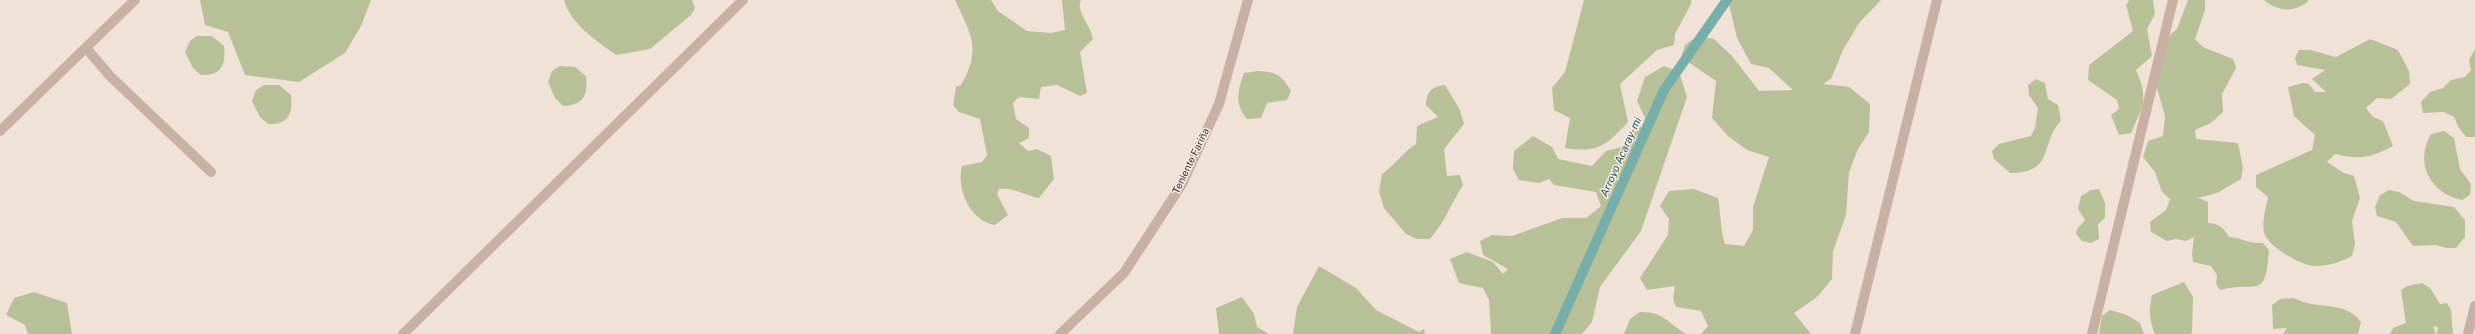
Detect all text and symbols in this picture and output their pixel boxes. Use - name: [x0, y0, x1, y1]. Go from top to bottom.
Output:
- water label: Arroyo Acaray-mi: [1598, 115, 1644, 199]
- street label: Teniente Fariña: [1170, 126, 1212, 196]

